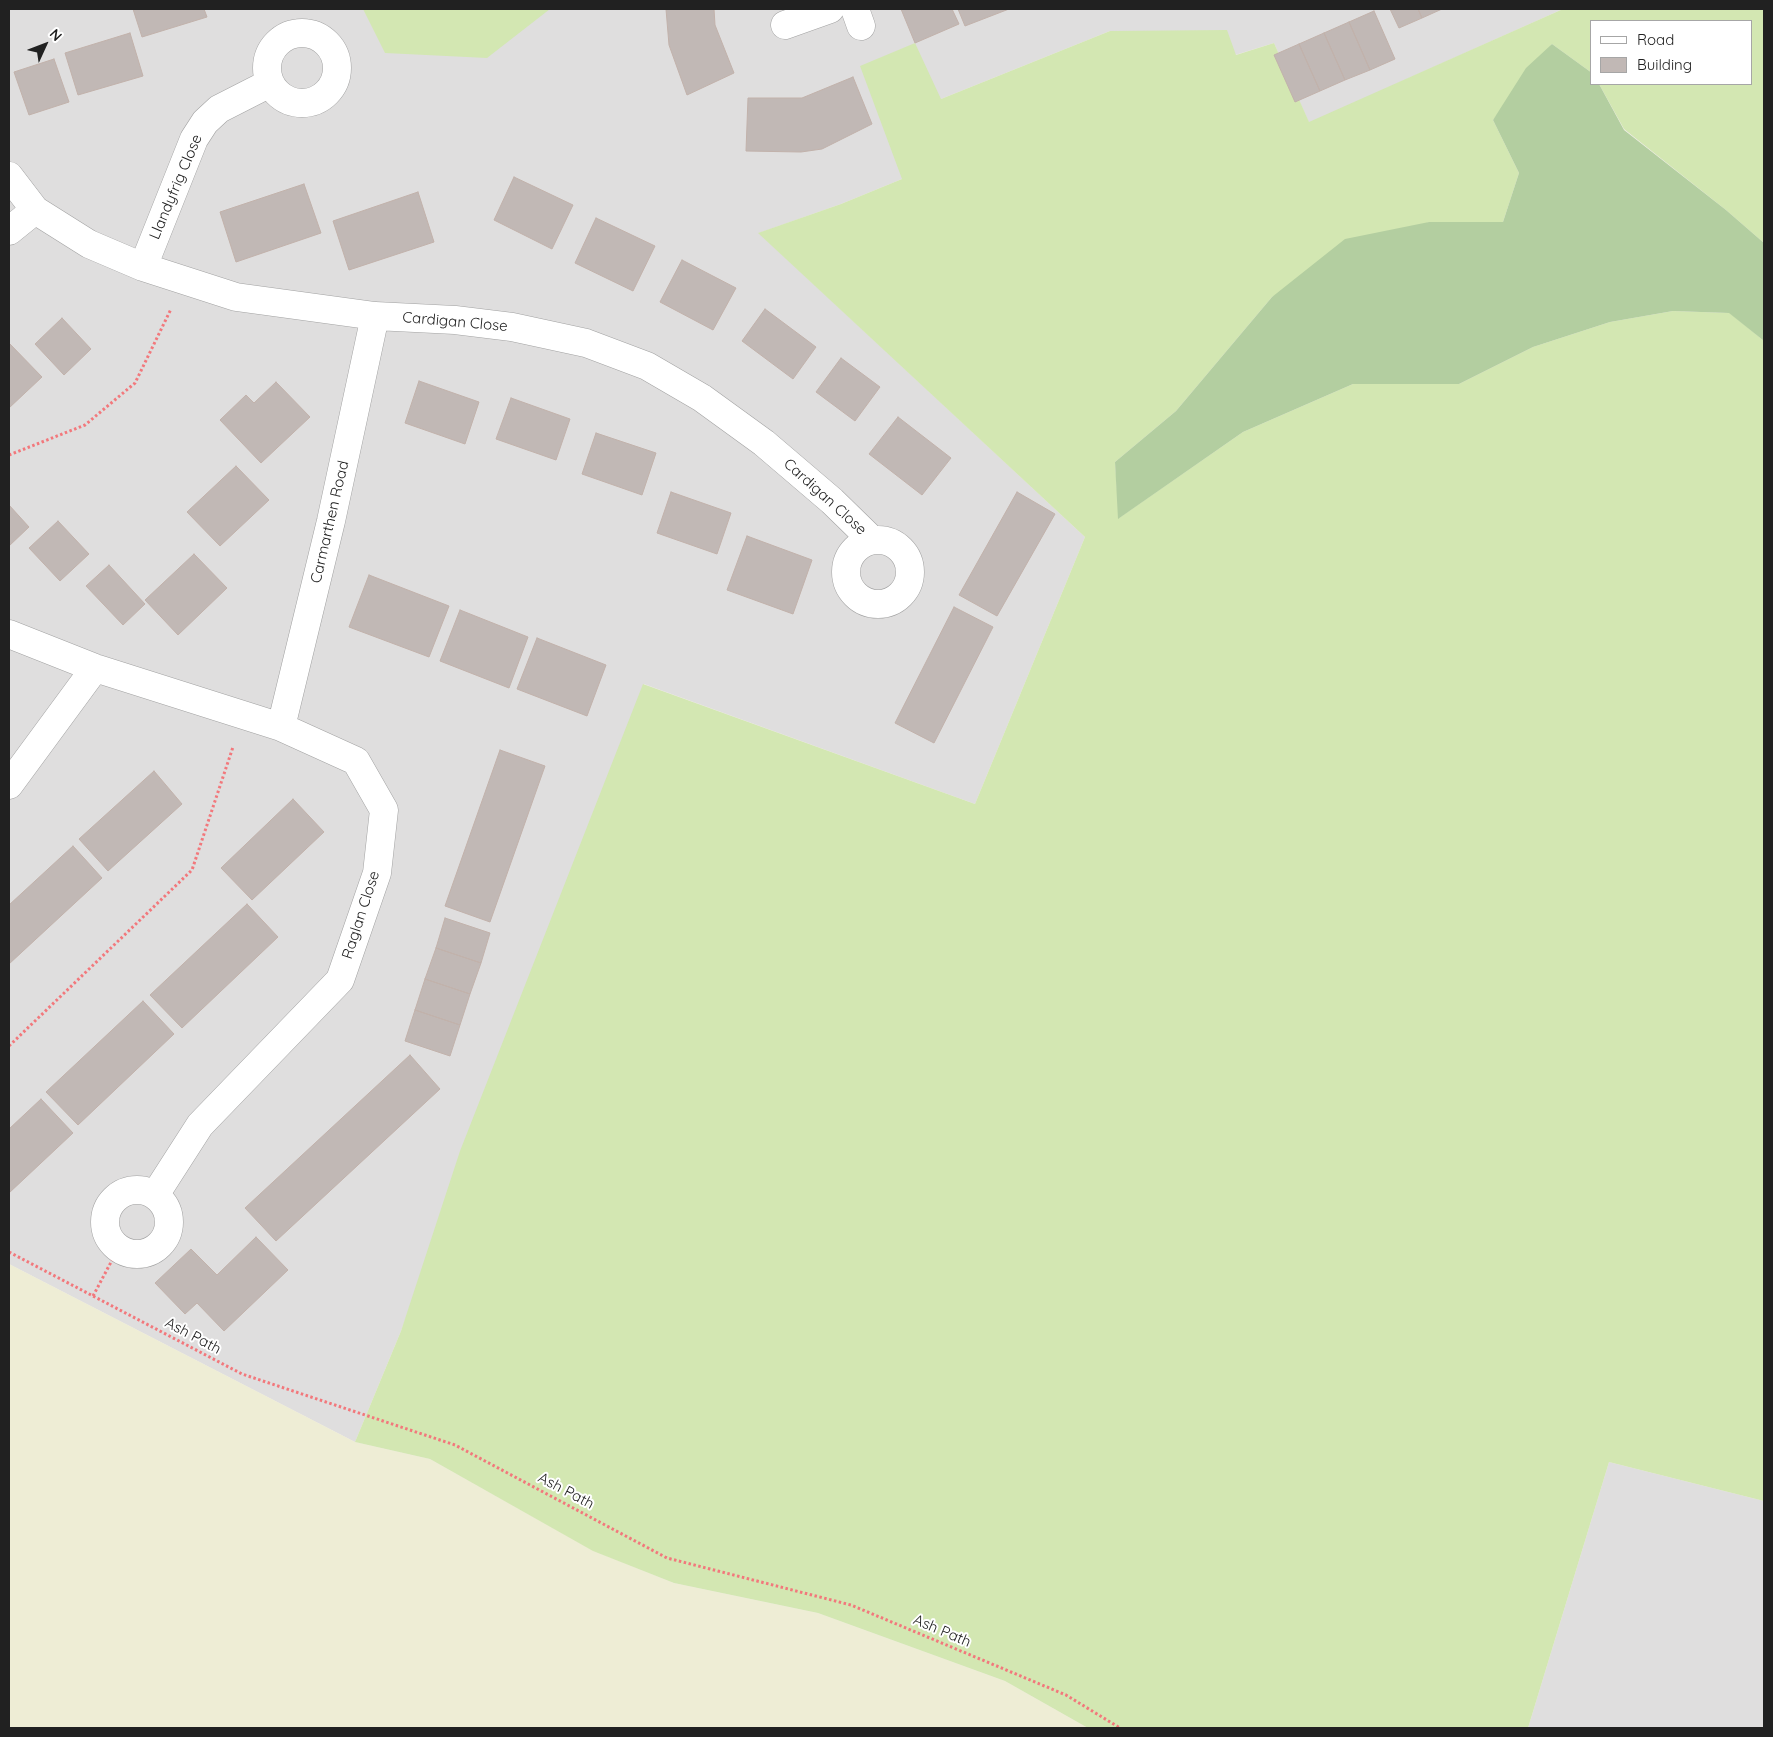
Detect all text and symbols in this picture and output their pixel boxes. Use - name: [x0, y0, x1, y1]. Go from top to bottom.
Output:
- north arrow: [20, 20, 70, 70]
- legend: [1590, 20, 1753, 85]
- text: N: [46, 25, 66, 45]
- text: Road: [1637, 30, 1674, 49]
- text: Building: [1637, 55, 1692, 74]
- street label: Llandyfrig Close: [146, 132, 206, 242]
- street label: Cardigan Close: [402, 308, 508, 336]
- street label: Cardigan Close: [780, 455, 870, 539]
- street label: Carmarthen Road: [307, 459, 353, 585]
- street label: Raglan Close: [338, 869, 384, 961]
- street label: Ash Path: [162, 1314, 224, 1358]
- street label: Ash Path: [535, 1469, 597, 1513]
- street label: Ash Path: [910, 1611, 974, 1651]

